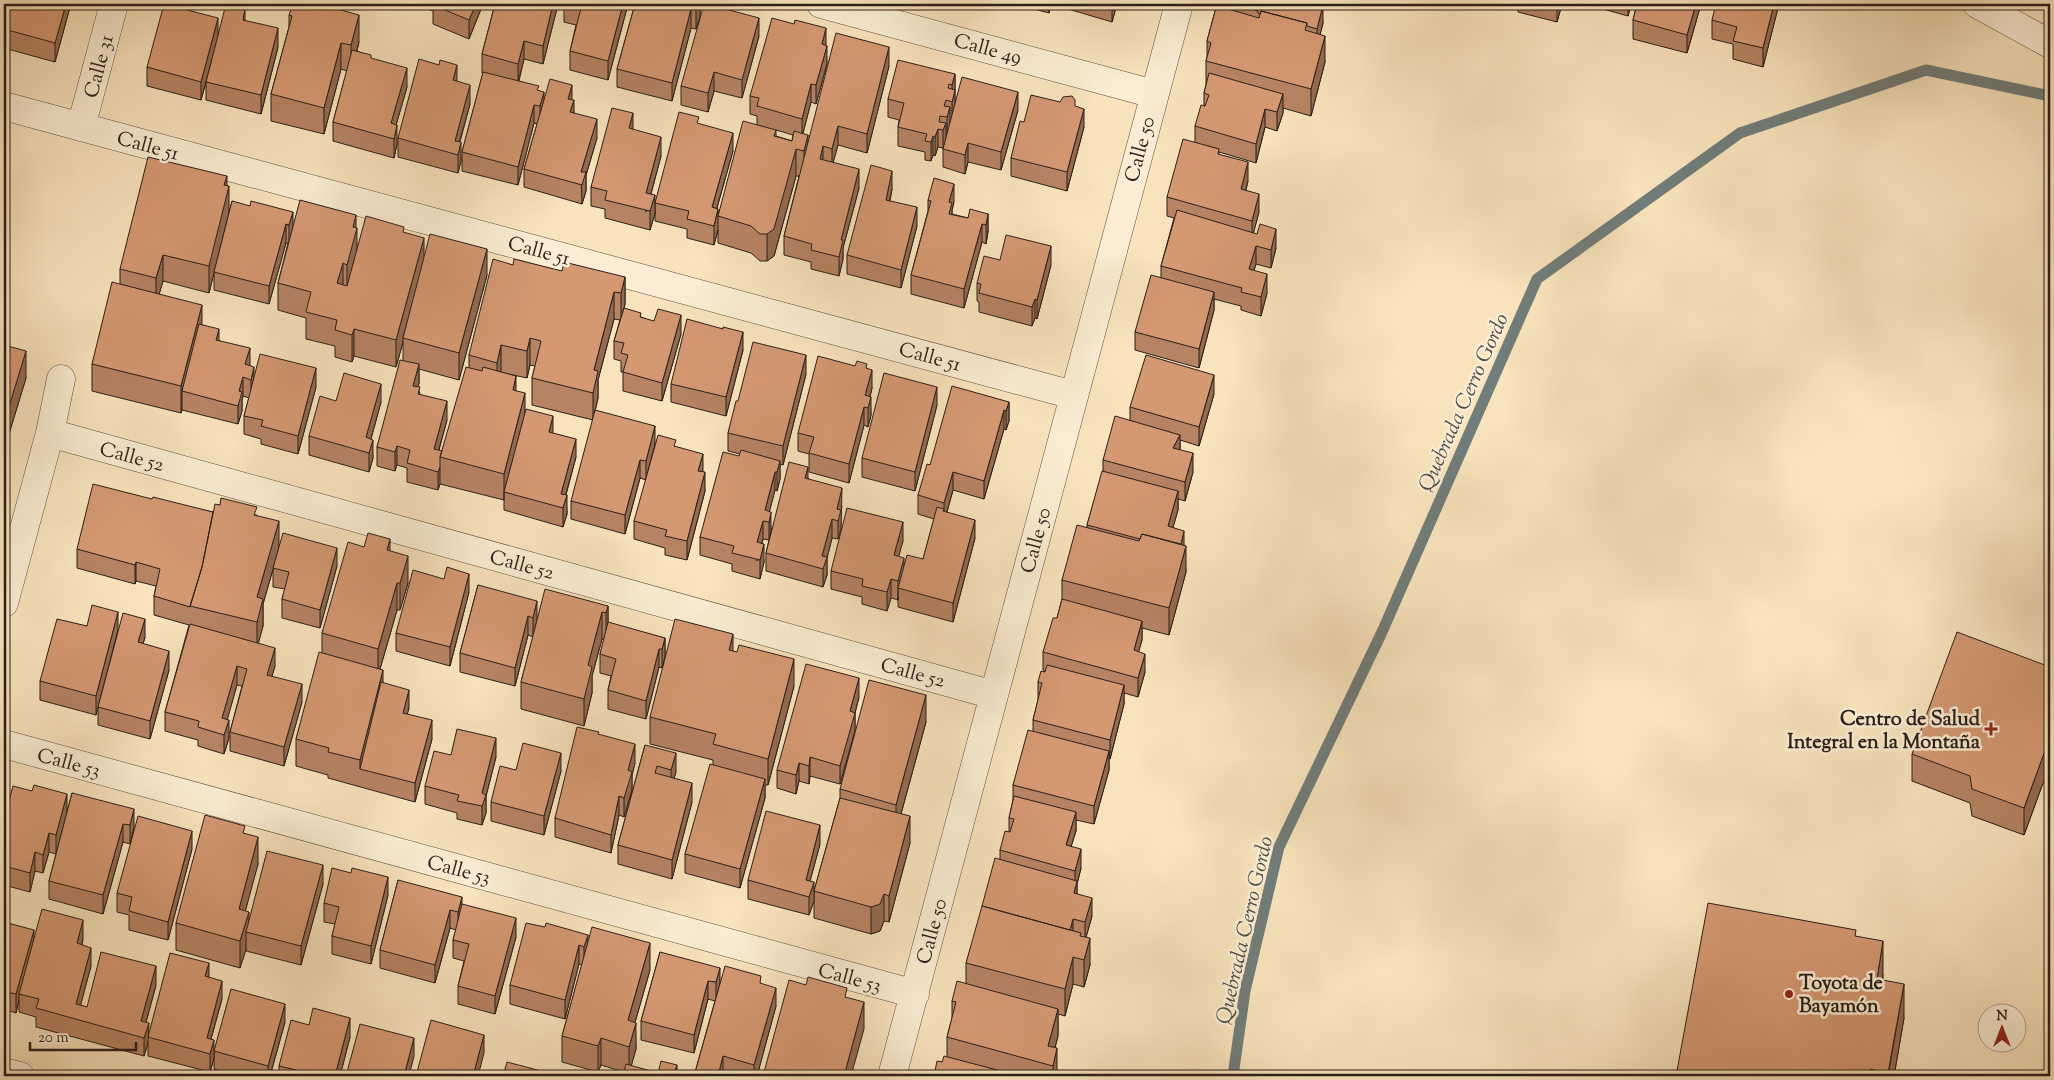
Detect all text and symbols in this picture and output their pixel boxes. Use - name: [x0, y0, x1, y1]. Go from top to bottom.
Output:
- street label: Calle 49: [950, 27, 1025, 73]
- street label: Calle 31: [78, 32, 123, 102]
- street label: Calle 50: [1119, 114, 1164, 186]
- street label: Calle 51: [113, 125, 182, 170]
- street label: Calle 51: [504, 230, 573, 275]
- water label: Quebrada Cerro Gordo: [1412, 309, 1518, 497]
- street label: Calle 51: [895, 336, 964, 381]
- street label: Calle 52: [96, 436, 167, 481]
- street label: Calle 50: [1015, 505, 1060, 577]
- street label: Calle 52: [486, 544, 557, 589]
- street label: Calle 52: [877, 652, 948, 697]
- place label: Centro de Salud Integral en la Montaña: [1787, 706, 1981, 758]
- marker: Centro de Salud Integral en la Montaña: [1984, 722, 1998, 736]
- street label: Calle 53: [33, 742, 103, 787]
- water label: Quebrada Cerro Gordo: [1210, 834, 1282, 1027]
- street label: Calle 53: [423, 849, 493, 894]
- street label: Calle 50: [911, 896, 956, 968]
- street label: Calle 53: [814, 957, 884, 1002]
- place label: Toyota de Bayamón: [1799, 970, 1883, 1022]
- marker: Toyota de Bayamón: [1783, 988, 1795, 1000]
- north arrow: [1976, 1002, 2026, 1052]
- text: N: [1996, 1007, 2008, 1027]
- scale bar: [30, 1020, 136, 1052]
- text: 20 m: [38, 1028, 69, 1049]

